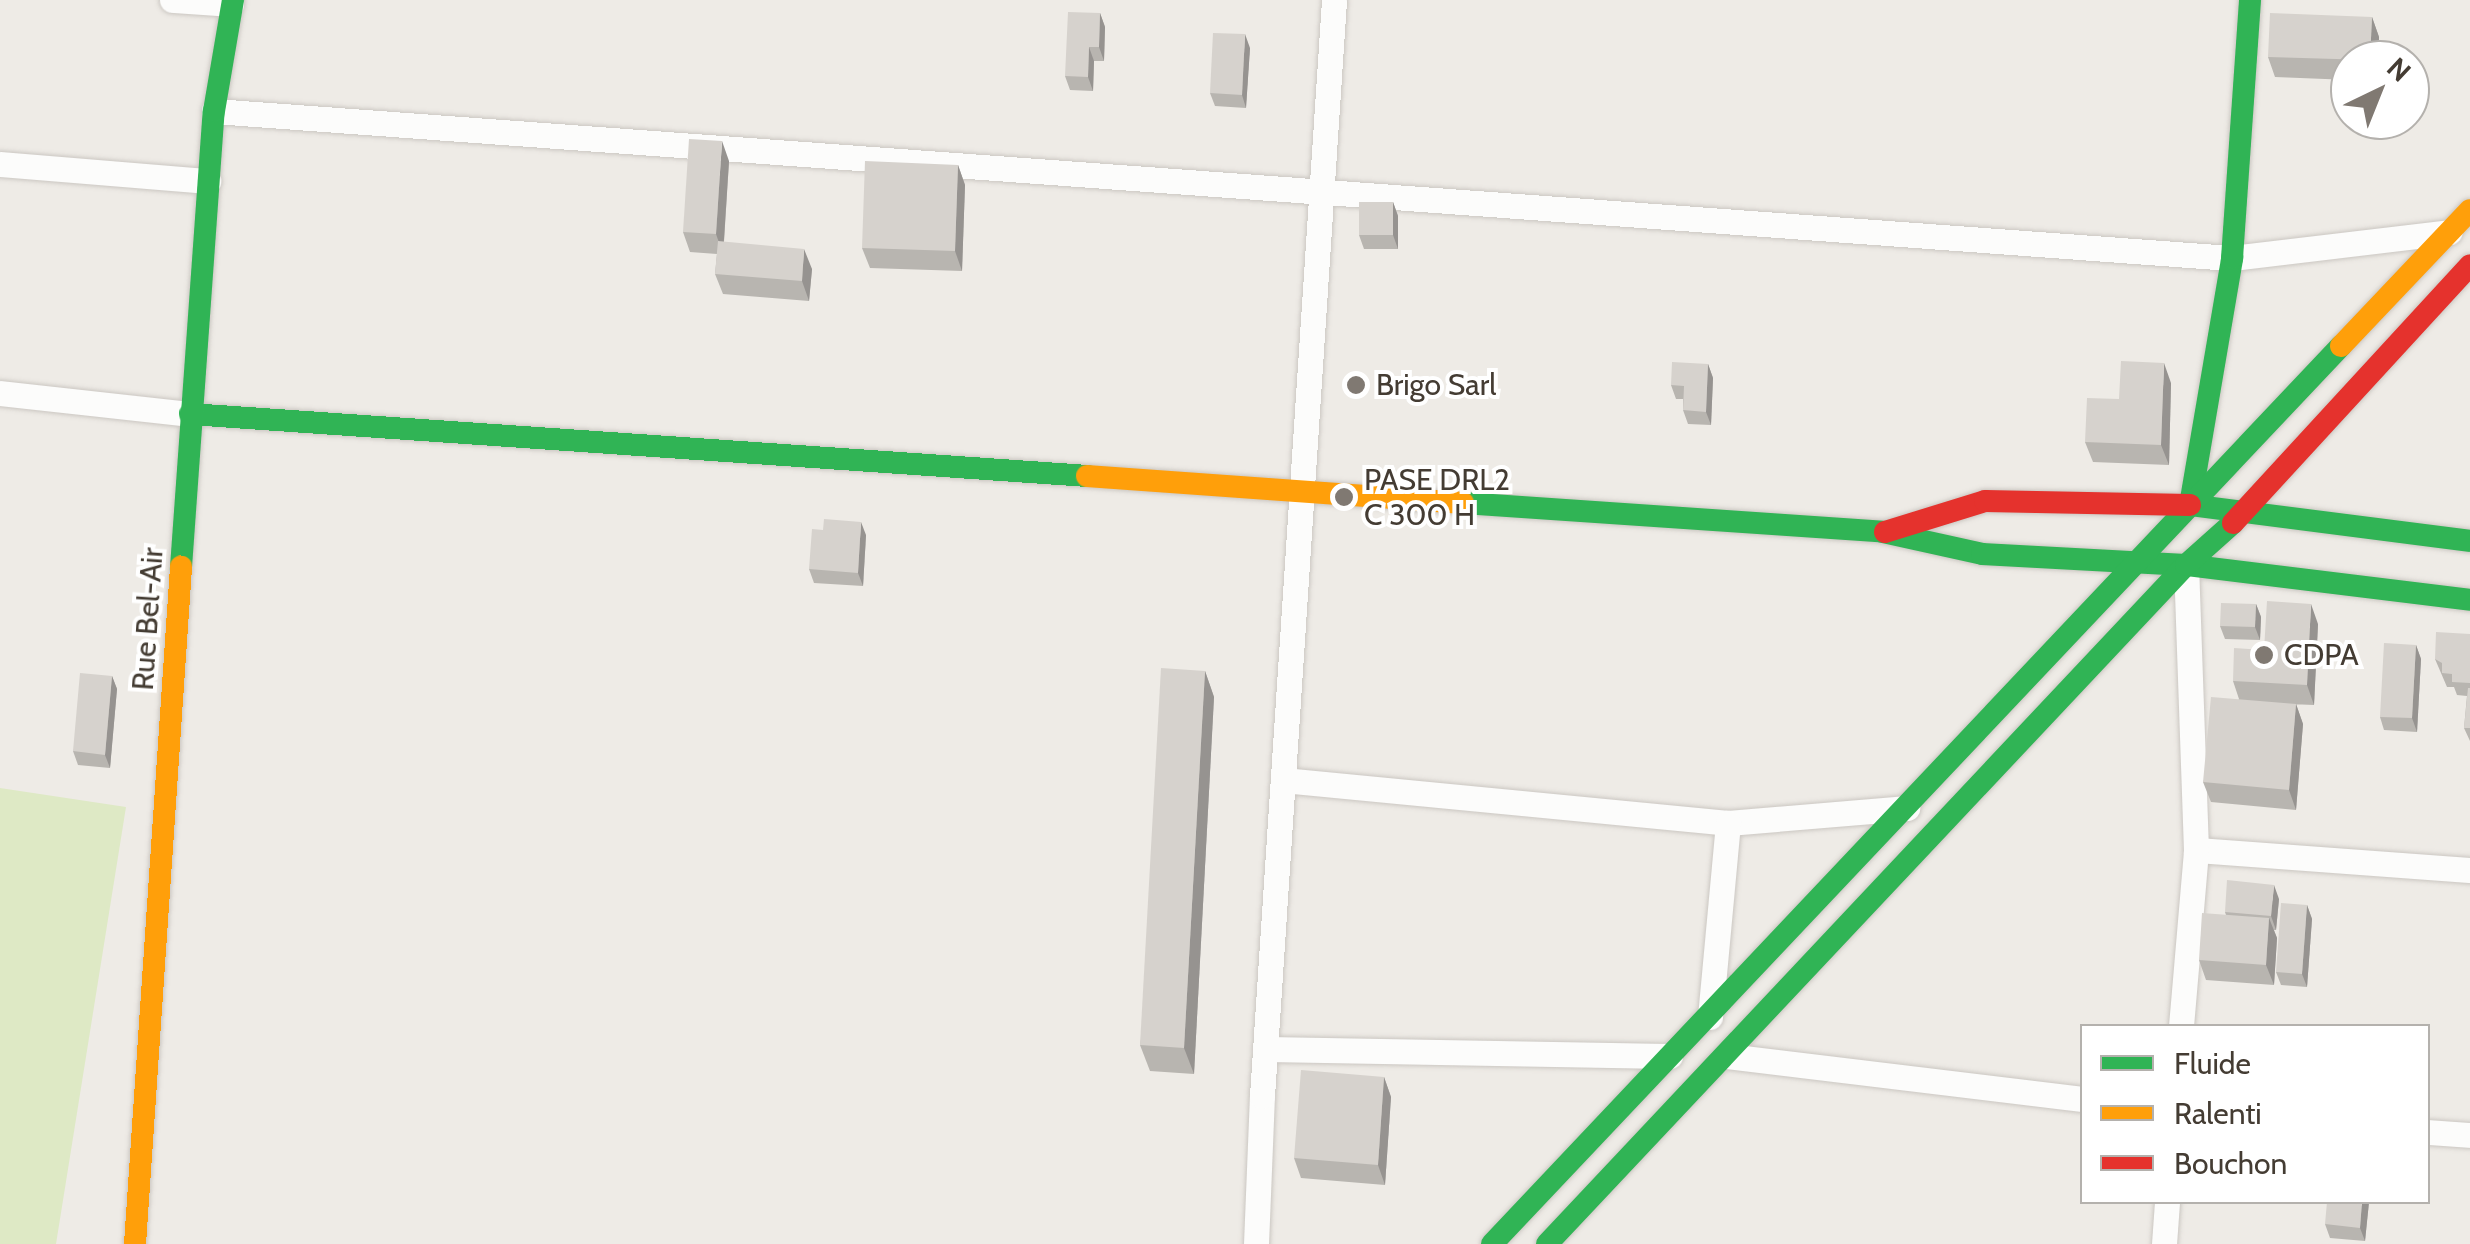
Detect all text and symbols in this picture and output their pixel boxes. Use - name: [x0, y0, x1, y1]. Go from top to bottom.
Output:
- north arrow: [2330, 40, 2430, 140]
- text: N: [2380, 50, 2418, 89]
- place label: Brigo Sarl: [1376, 367, 1496, 403]
- marker: Brigo Sarl: [1345, 374, 1367, 396]
- place label: PASE DRL2 C 300 H: [1364, 462, 1510, 532]
- marker: PASE DRL2 C 300 H: [1333, 486, 1355, 508]
- street label: Rue Bel-Air: [125, 546, 171, 692]
- place label: CDPA: [2284, 637, 2359, 673]
- marker: CDPA: [2253, 644, 2275, 666]
- legend: [2080, 1024, 2430, 1204]
- text: Fluide: [2174, 1045, 2251, 1082]
- text: Ralenti: [2174, 1095, 2262, 1132]
- text: Bouchon: [2174, 1145, 2287, 1182]

